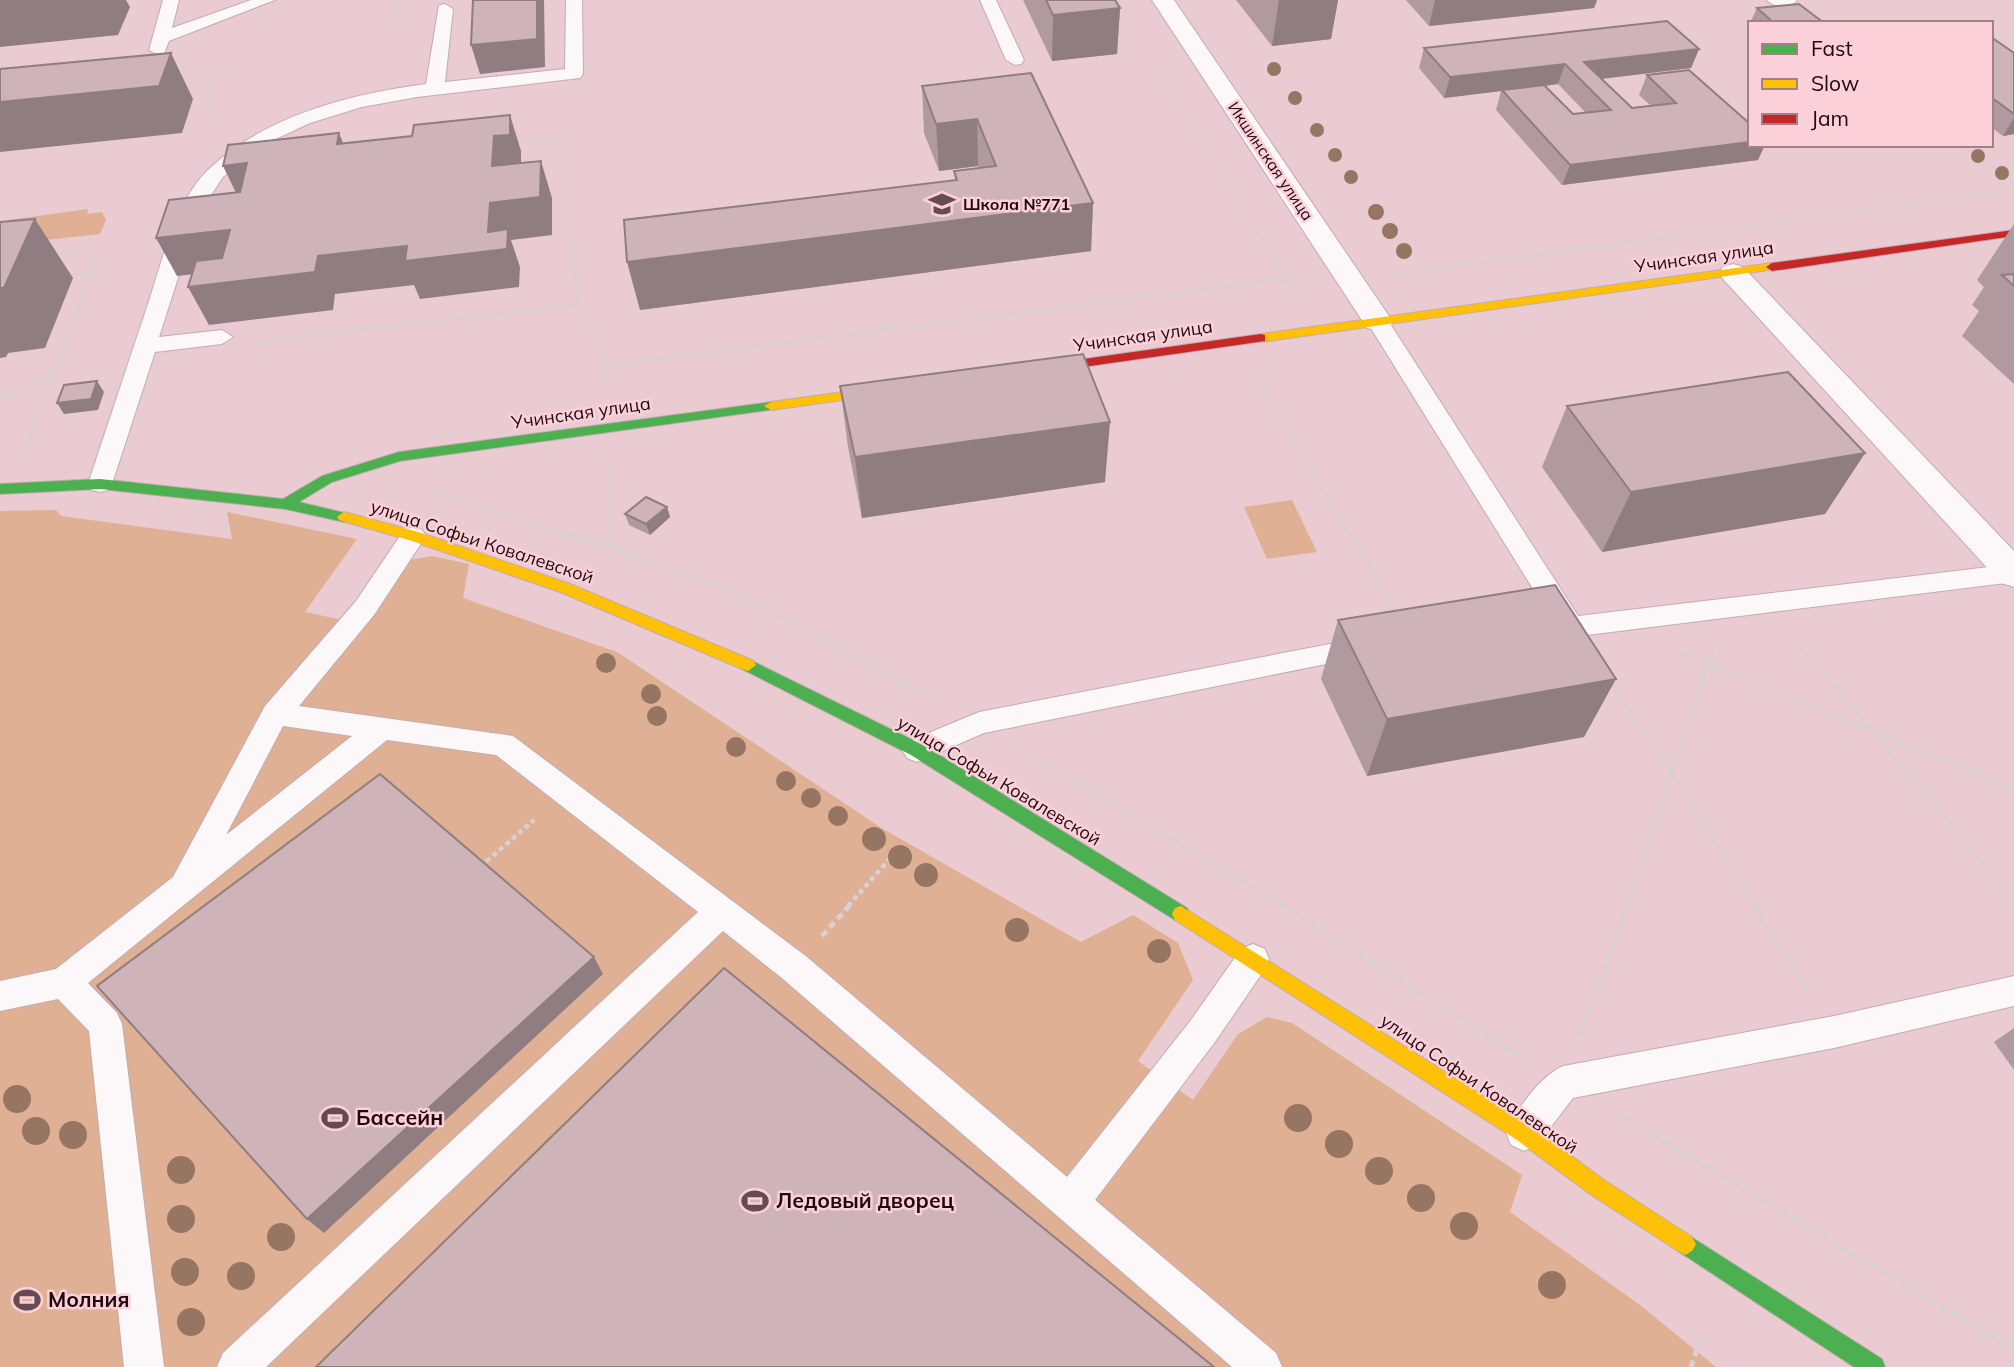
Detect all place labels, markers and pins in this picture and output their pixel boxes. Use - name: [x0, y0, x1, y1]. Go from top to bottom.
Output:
- school or university icon: Школа №771: [927, 189, 957, 219]
- place label: Школа №771: [963, 194, 1070, 214]
- sports icon: Бассейн: [320, 1103, 350, 1133]
- place label: Бассейн: [356, 1104, 443, 1130]
- sports icon: Ледовый дворец: [740, 1186, 770, 1216]
- place label: Ледовый дворец: [776, 1187, 954, 1213]
- sports icon: Молния: [12, 1285, 42, 1315]
- place label: Молния: [48, 1286, 129, 1312]

